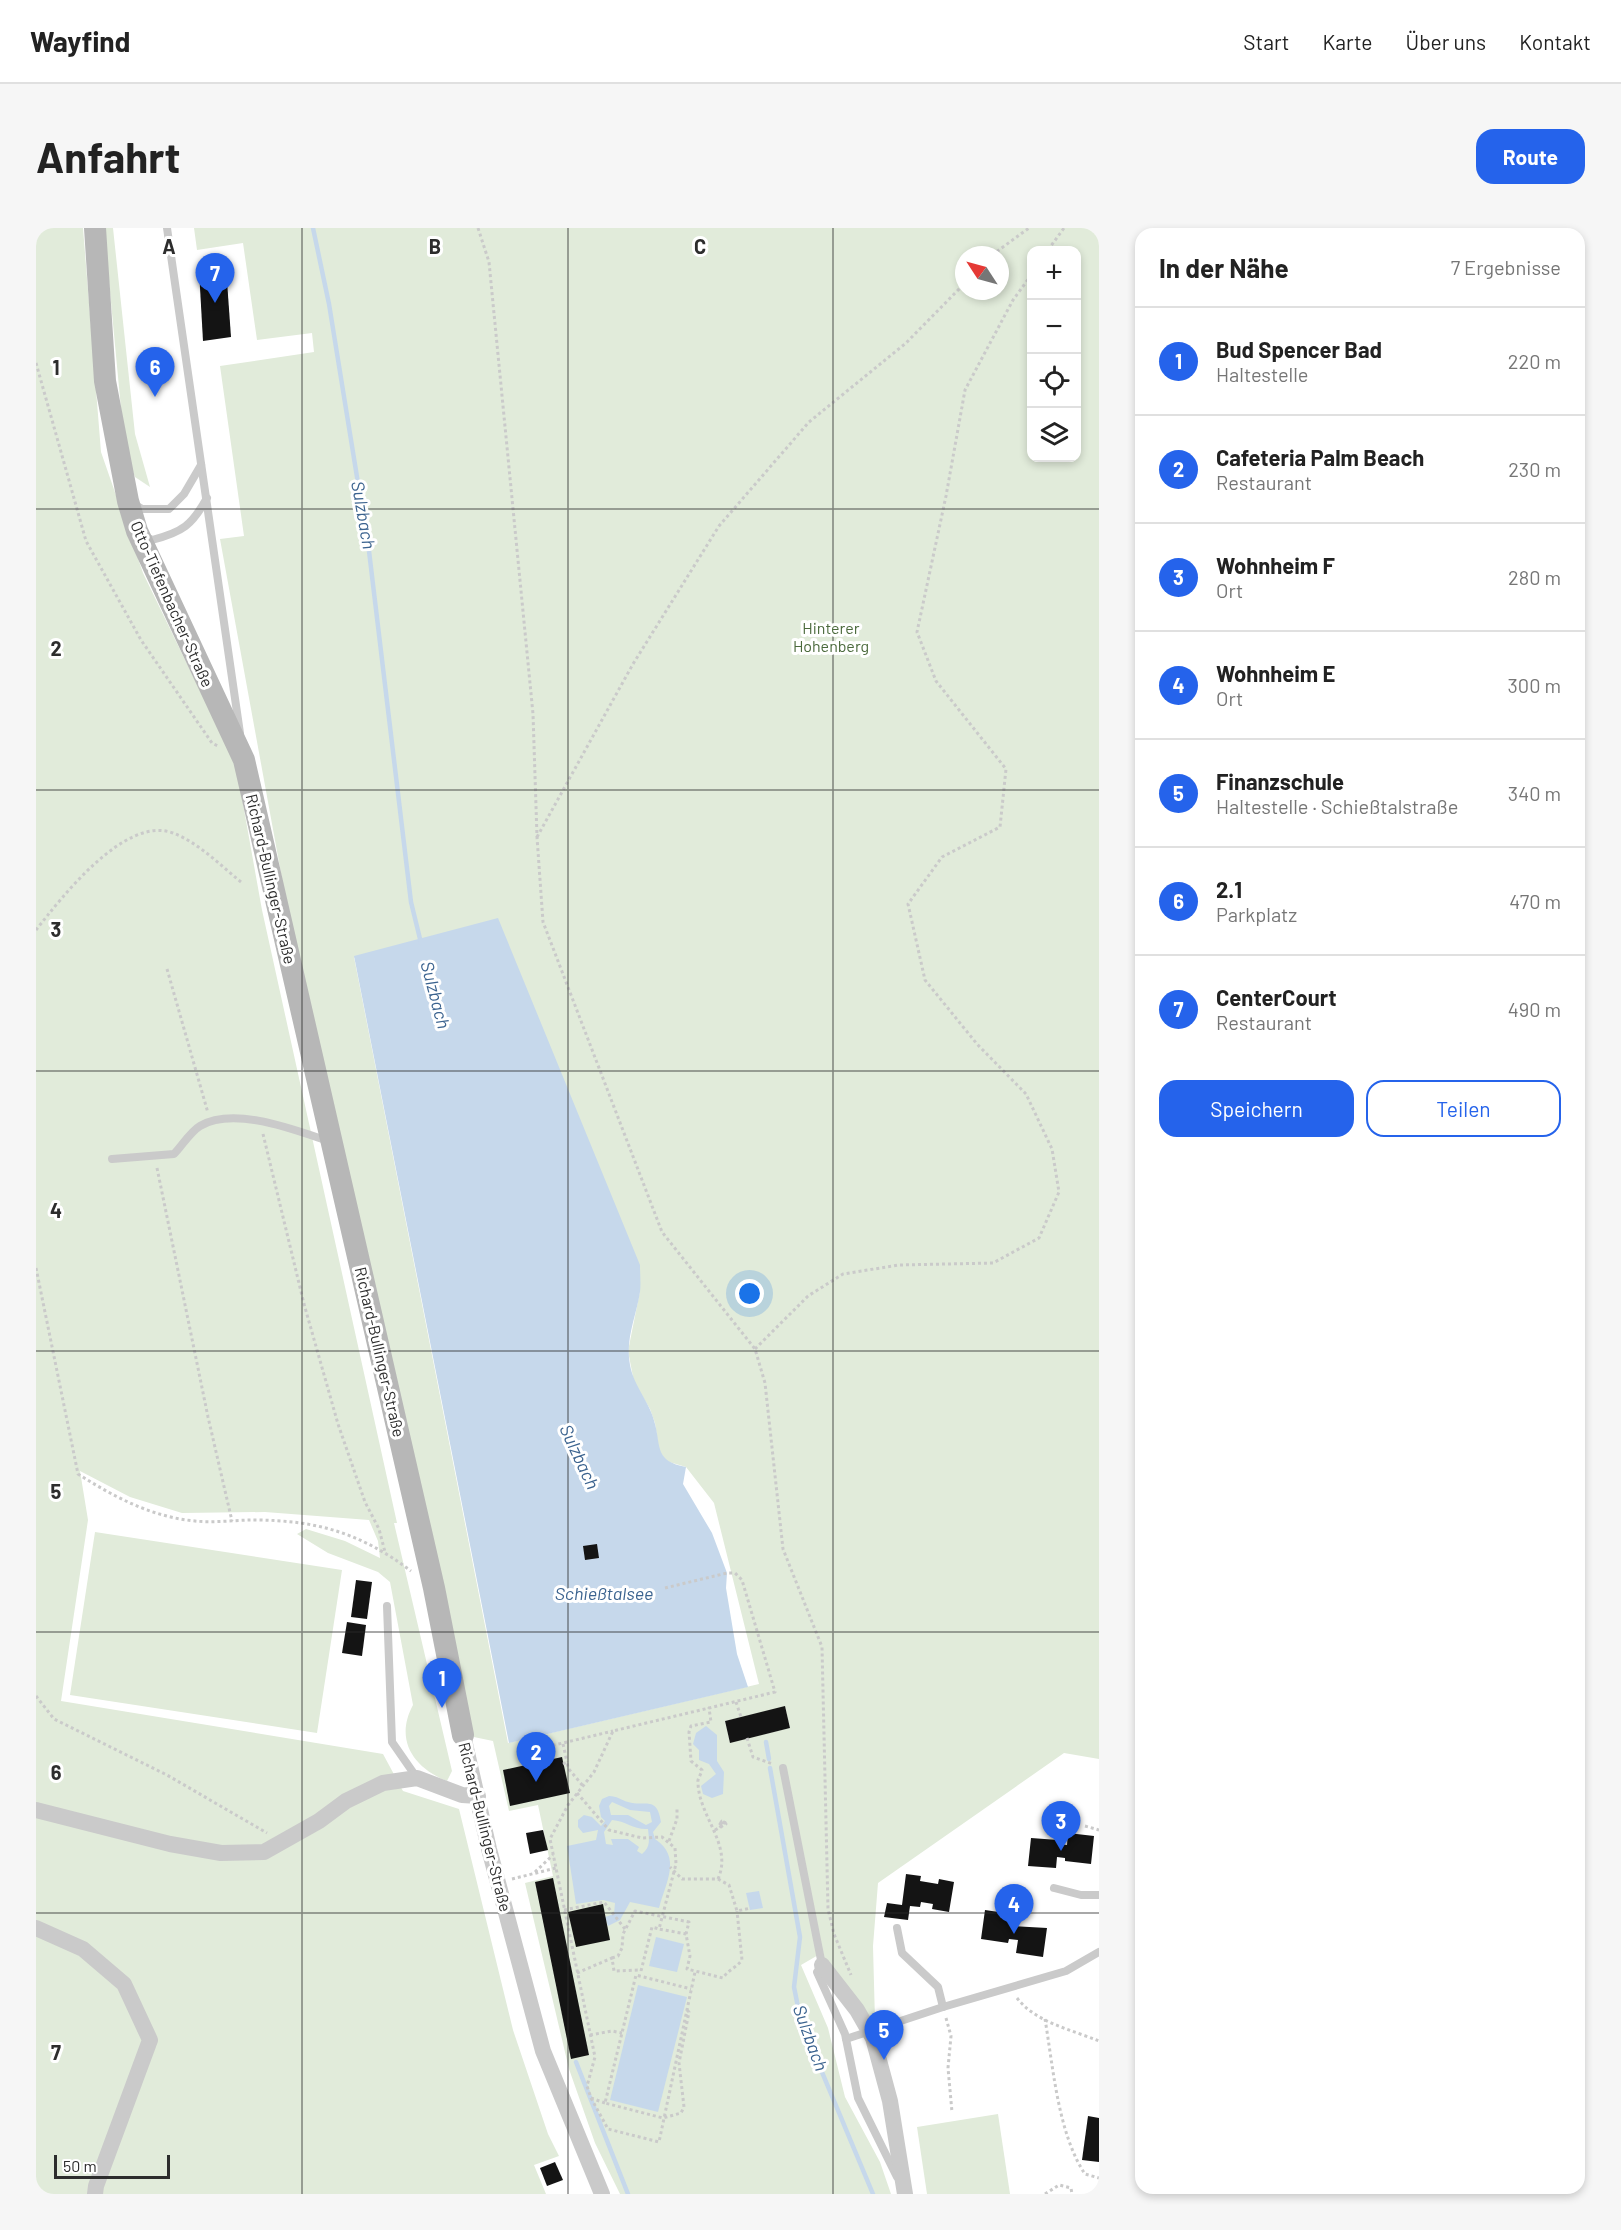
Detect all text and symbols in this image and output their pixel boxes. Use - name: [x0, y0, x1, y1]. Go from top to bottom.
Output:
- text: Wayfind: [30, 24, 130, 58]
- text: Start: [1243, 29, 1290, 54]
- text: Karte: [1323, 29, 1373, 54]
- text: Über uns: [1406, 29, 1486, 54]
- text: Kontakt: [1519, 29, 1591, 54]
- button: Route: [1476, 129, 1585, 184]
- text: Anfahrt: [36, 131, 181, 181]
- text: A: [162, 234, 176, 258]
- text: B: [429, 234, 441, 258]
- text: C: [694, 234, 706, 258]
- north arrow: [955, 246, 1009, 300]
- map controls: [1027, 246, 1081, 462]
- button: +: [1027, 246, 1081, 300]
- text: In der Nähe: [1159, 252, 1289, 283]
- pin: 7: [196, 254, 234, 303]
- text: 7 Ergebnisse: [1451, 255, 1561, 279]
- button: −: [1027, 300, 1081, 354]
- text: Bud Spencer Bad: [1216, 336, 1382, 362]
- pin: 6: [136, 348, 174, 397]
- text: 1: [1175, 349, 1182, 373]
- text: 220 m: [1508, 349, 1561, 373]
- button: locate: [1027, 354, 1081, 408]
- text: 1: [52, 355, 60, 379]
- text: Haltestelle: [1216, 362, 1308, 386]
- button: layers: [1027, 408, 1081, 462]
- text: Cafeteria Palm Beach: [1216, 444, 1424, 470]
- text: 2: [1173, 457, 1184, 481]
- text: 230 m: [1508, 457, 1561, 481]
- text: Restaurant: [1216, 470, 1312, 494]
- water label: Sulzbach: [347, 479, 381, 551]
- street label: Otto-Tiefenbacher-Straße: [127, 518, 218, 690]
- text: Wohnheim F: [1216, 552, 1335, 578]
- text: 3: [1173, 565, 1184, 589]
- text: 280 m: [1508, 565, 1561, 589]
- text: Ort: [1216, 578, 1243, 602]
- park label: Hinterer Hohenberg: [793, 618, 869, 655]
- text: 2: [50, 636, 62, 660]
- text: Wohnheim E: [1216, 660, 1335, 686]
- text: 4: [1172, 673, 1185, 697]
- text: 300 m: [1508, 673, 1561, 697]
- text: Ort: [1216, 686, 1243, 710]
- text: Finanzschule: [1216, 768, 1344, 794]
- text: 5: [1173, 781, 1184, 805]
- text: 340 m: [1508, 781, 1561, 805]
- street label: Richard-Bullinger-Straße: [243, 792, 300, 966]
- text: Haltestelle · Schießtalstraße: [1216, 794, 1458, 818]
- text: 2.1: [1216, 876, 1242, 902]
- text: 6: [1173, 889, 1184, 913]
- text: 470 m: [1509, 889, 1561, 913]
- text: Parkplatz: [1216, 902, 1297, 926]
- text: 3: [51, 917, 61, 941]
- water label: Sulzbach: [416, 959, 456, 1031]
- text: CenterCourt: [1216, 984, 1337, 1010]
- text: 7: [1174, 997, 1183, 1021]
- text: 490 m: [1508, 997, 1561, 1021]
- text: Restaurant: [1216, 1010, 1312, 1034]
- button: Speichern: [1159, 1080, 1354, 1137]
- button: Teilen: [1366, 1080, 1561, 1137]
- text: 4: [50, 1198, 62, 1222]
- street label: Richard-Bullinger-Straße: [352, 1265, 409, 1439]
- your location: [735, 1279, 764, 1308]
- water label: Sulzbach: [555, 1421, 604, 1492]
- text: 5: [51, 1479, 62, 1503]
- water label: Schießtalsee: [555, 1582, 653, 1604]
- pin: 1: [422, 1658, 462, 1708]
- pin: 2: [516, 1732, 556, 1782]
- street label: Richard-Bullinger-Straße: [455, 1740, 516, 1914]
- text: 6: [51, 1760, 62, 1784]
- pin: 3: [1042, 1802, 1080, 1851]
- pin: 4: [994, 1884, 1034, 1934]
- water label: Sulzbach: [789, 2002, 833, 2074]
- pin: 5: [864, 2010, 904, 2060]
- text: 7: [51, 2040, 61, 2064]
- scale bar: [54, 2152, 170, 2180]
- text: 50 m: [63, 2156, 97, 2175]

